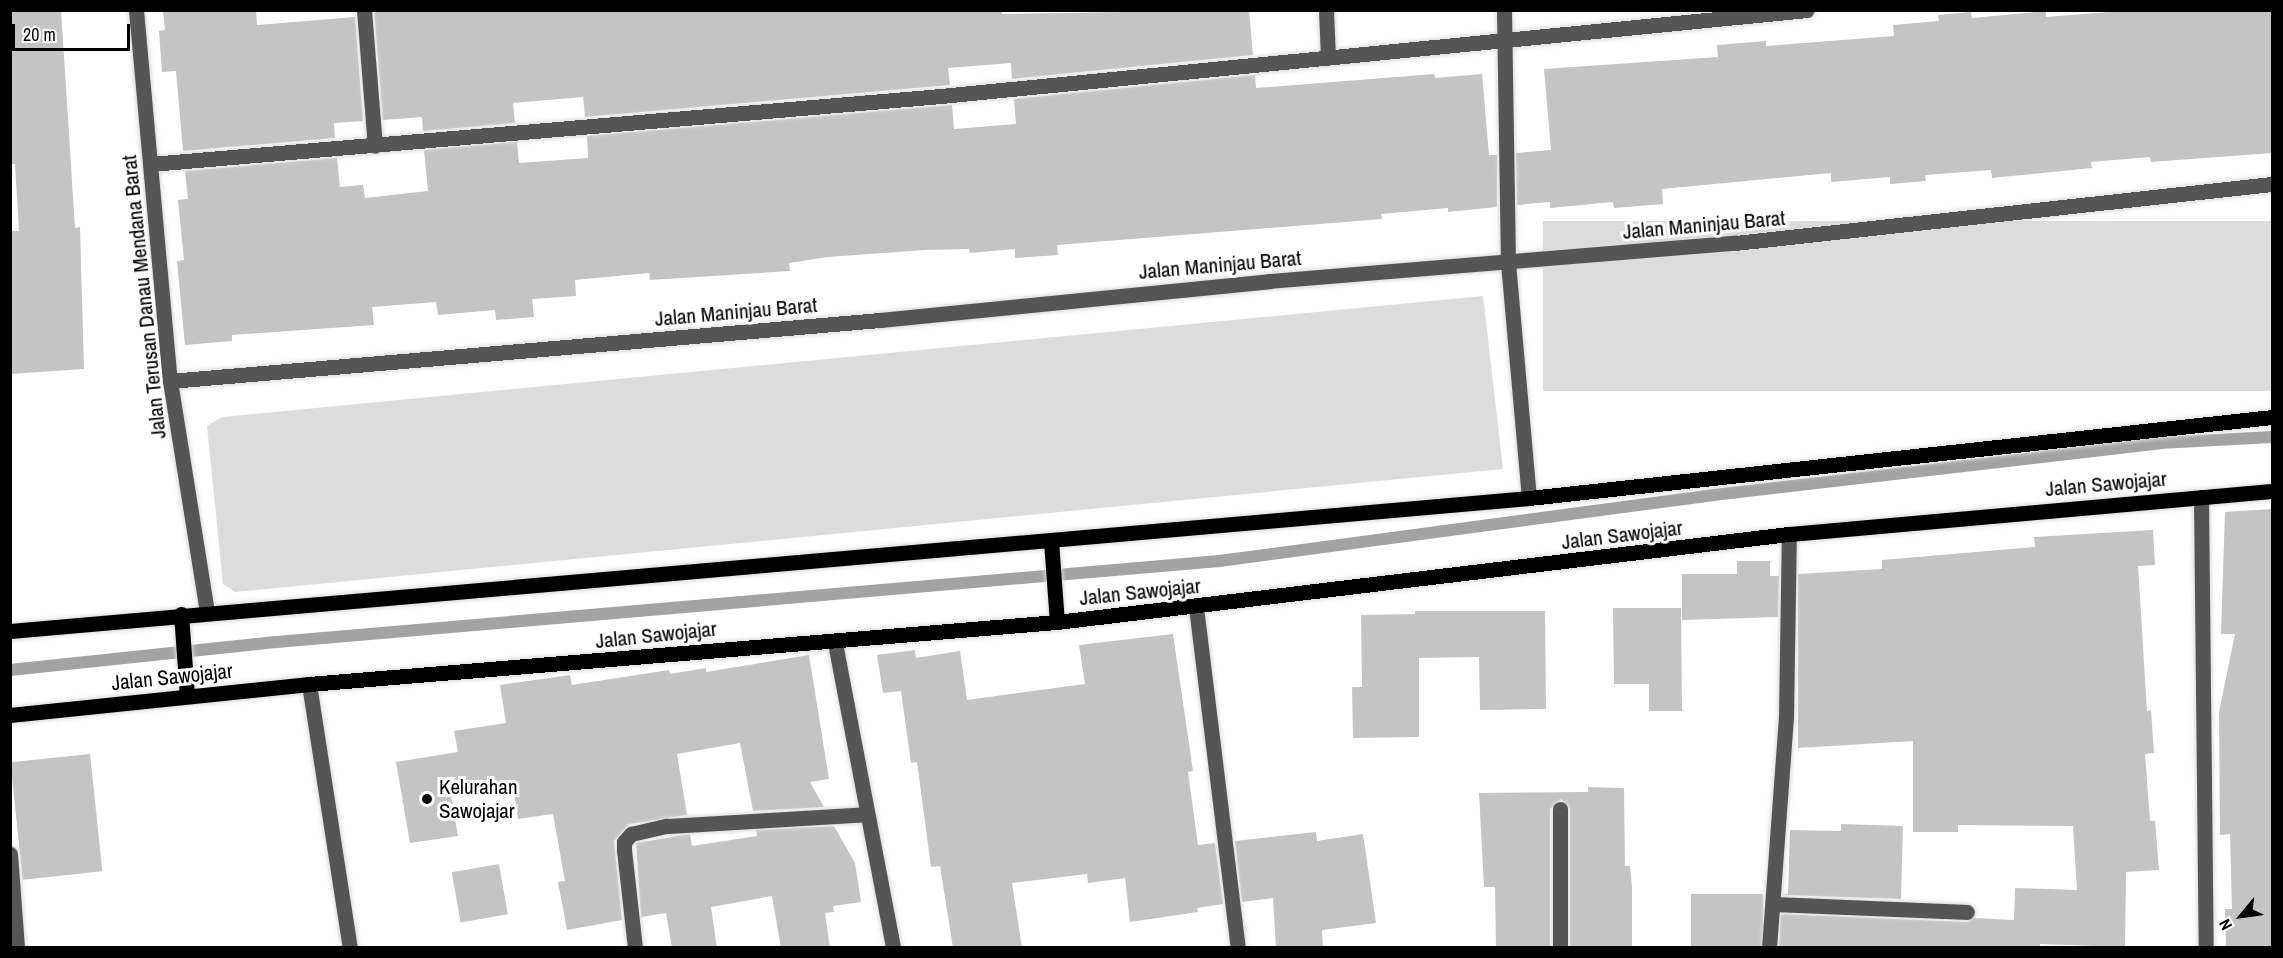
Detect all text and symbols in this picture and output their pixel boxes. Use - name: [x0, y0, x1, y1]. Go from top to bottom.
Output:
- scale bar: [15, 12, 134, 50]
- text: 20 m: [23, 22, 56, 47]
- street label: Jalan Terusan Danau Mendana Barat: [117, 154, 171, 440]
- street label: Jalan Maninjau Barat: [1622, 205, 1786, 245]
- street label: Jalan Maninjau Barat: [1138, 245, 1302, 285]
- street label: Jalan Maninjau Barat: [654, 292, 818, 332]
- street label: Jalan Sawojajar: [2044, 466, 2168, 502]
- street label: Jalan Sawojajar: [1560, 515, 1684, 555]
- street label: Jalan Sawojajar: [1078, 573, 1202, 611]
- street label: Jalan Sawojajar: [594, 616, 718, 654]
- street label: Jalan Sawojajar: [110, 658, 234, 696]
- place label: Kelurahan Sawojajar: [439, 774, 517, 824]
- marker: Kelurahan Sawojajar: [420, 792, 434, 806]
- north arrow: [2211, 886, 2271, 946]
- text: N: [2213, 915, 2237, 934]

